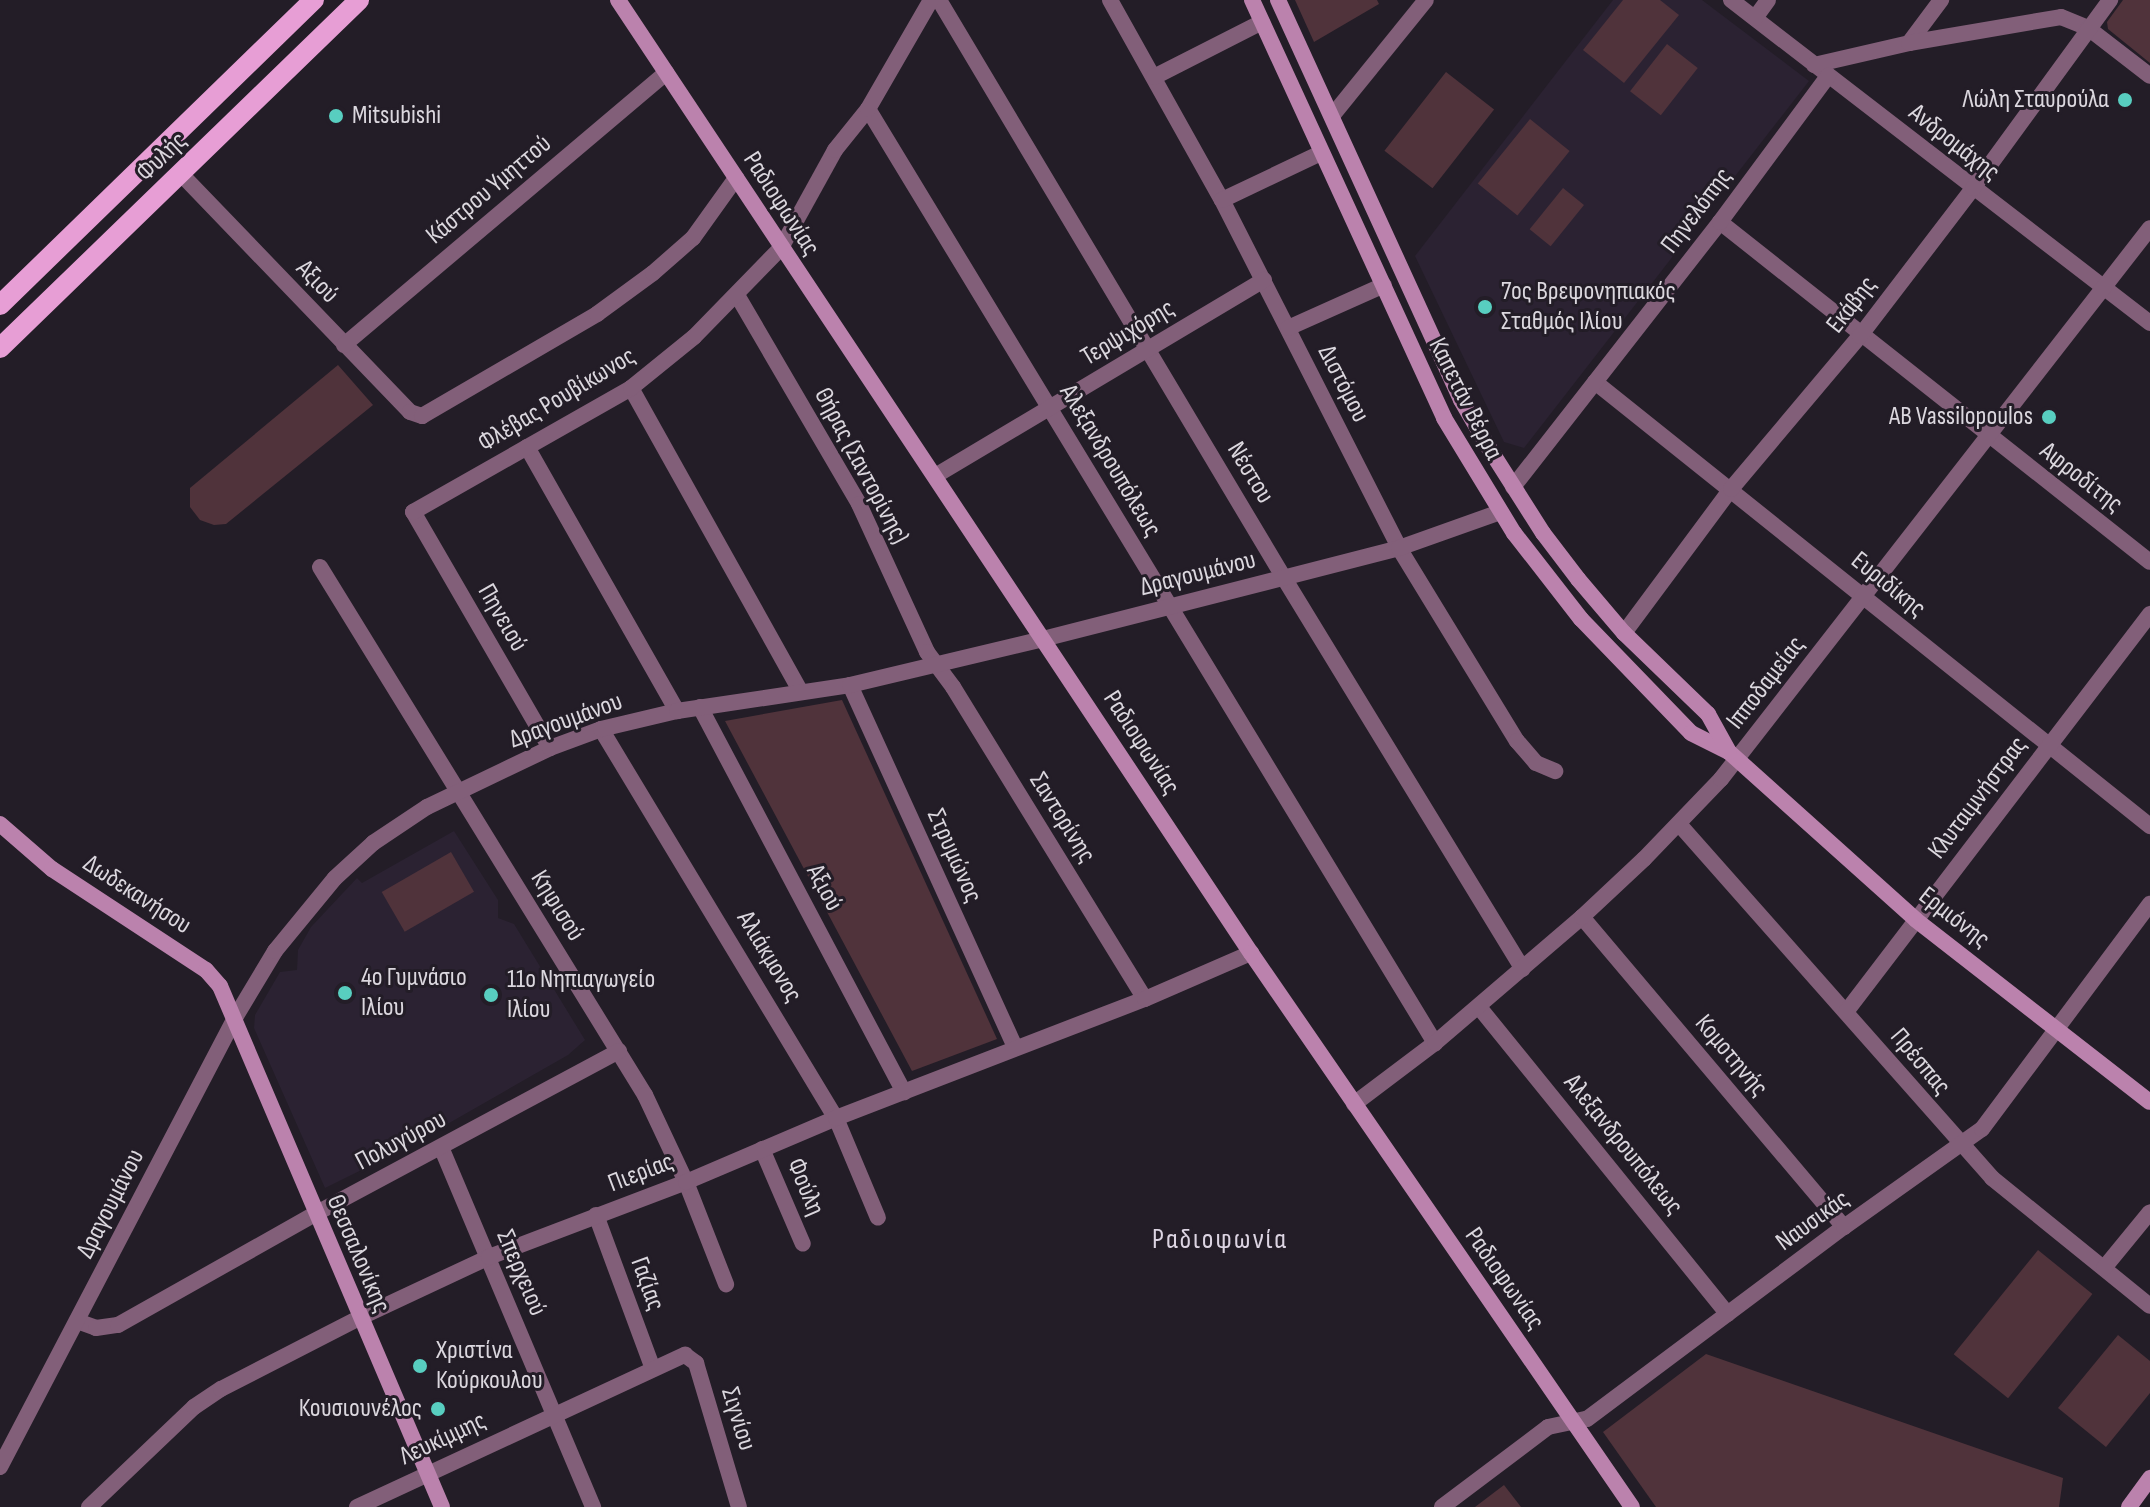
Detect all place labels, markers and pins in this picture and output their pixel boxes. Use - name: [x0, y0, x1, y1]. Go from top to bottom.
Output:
- place label: Λώλη Σταυρούλα: [1963, 84, 2109, 116]
- marker: Λώλη Σταυρούλα: [2116, 91, 2134, 109]
- place label: Mitsubishi: [352, 100, 441, 132]
- marker: Mitsubishi: [327, 107, 345, 125]
- place label: 7ος Βρεφονηπιακός Σταθμός Ιλίου: [1501, 276, 1676, 338]
- marker: 7ος Βρεφονηπιακός Σταθμός Ιλίου: [1476, 298, 1494, 316]
- place label: AB Vassilopoulos: [1889, 401, 2033, 433]
- marker: AB Vassilopoulos: [2040, 408, 2058, 426]
- place label: 4ο Γυμνάσιο Ιλίου: [361, 962, 467, 1024]
- place label: 11ο Νηπιαγωγείο Ιλίου: [507, 964, 655, 1026]
- marker: 4ο Γυμνάσιο Ιλίου: [336, 984, 354, 1002]
- marker: 11ο Νηπιαγωγείο Ιλίου: [482, 986, 500, 1004]
- place label: Χριστίνα Κούρκουλου: [436, 1335, 543, 1396]
- marker: Χριστίνα Κούρκουλου: [411, 1357, 429, 1375]
- place label: Κουσιουνέλος: [299, 1393, 422, 1425]
- marker: Κουσιουνέλος: [429, 1400, 447, 1418]

